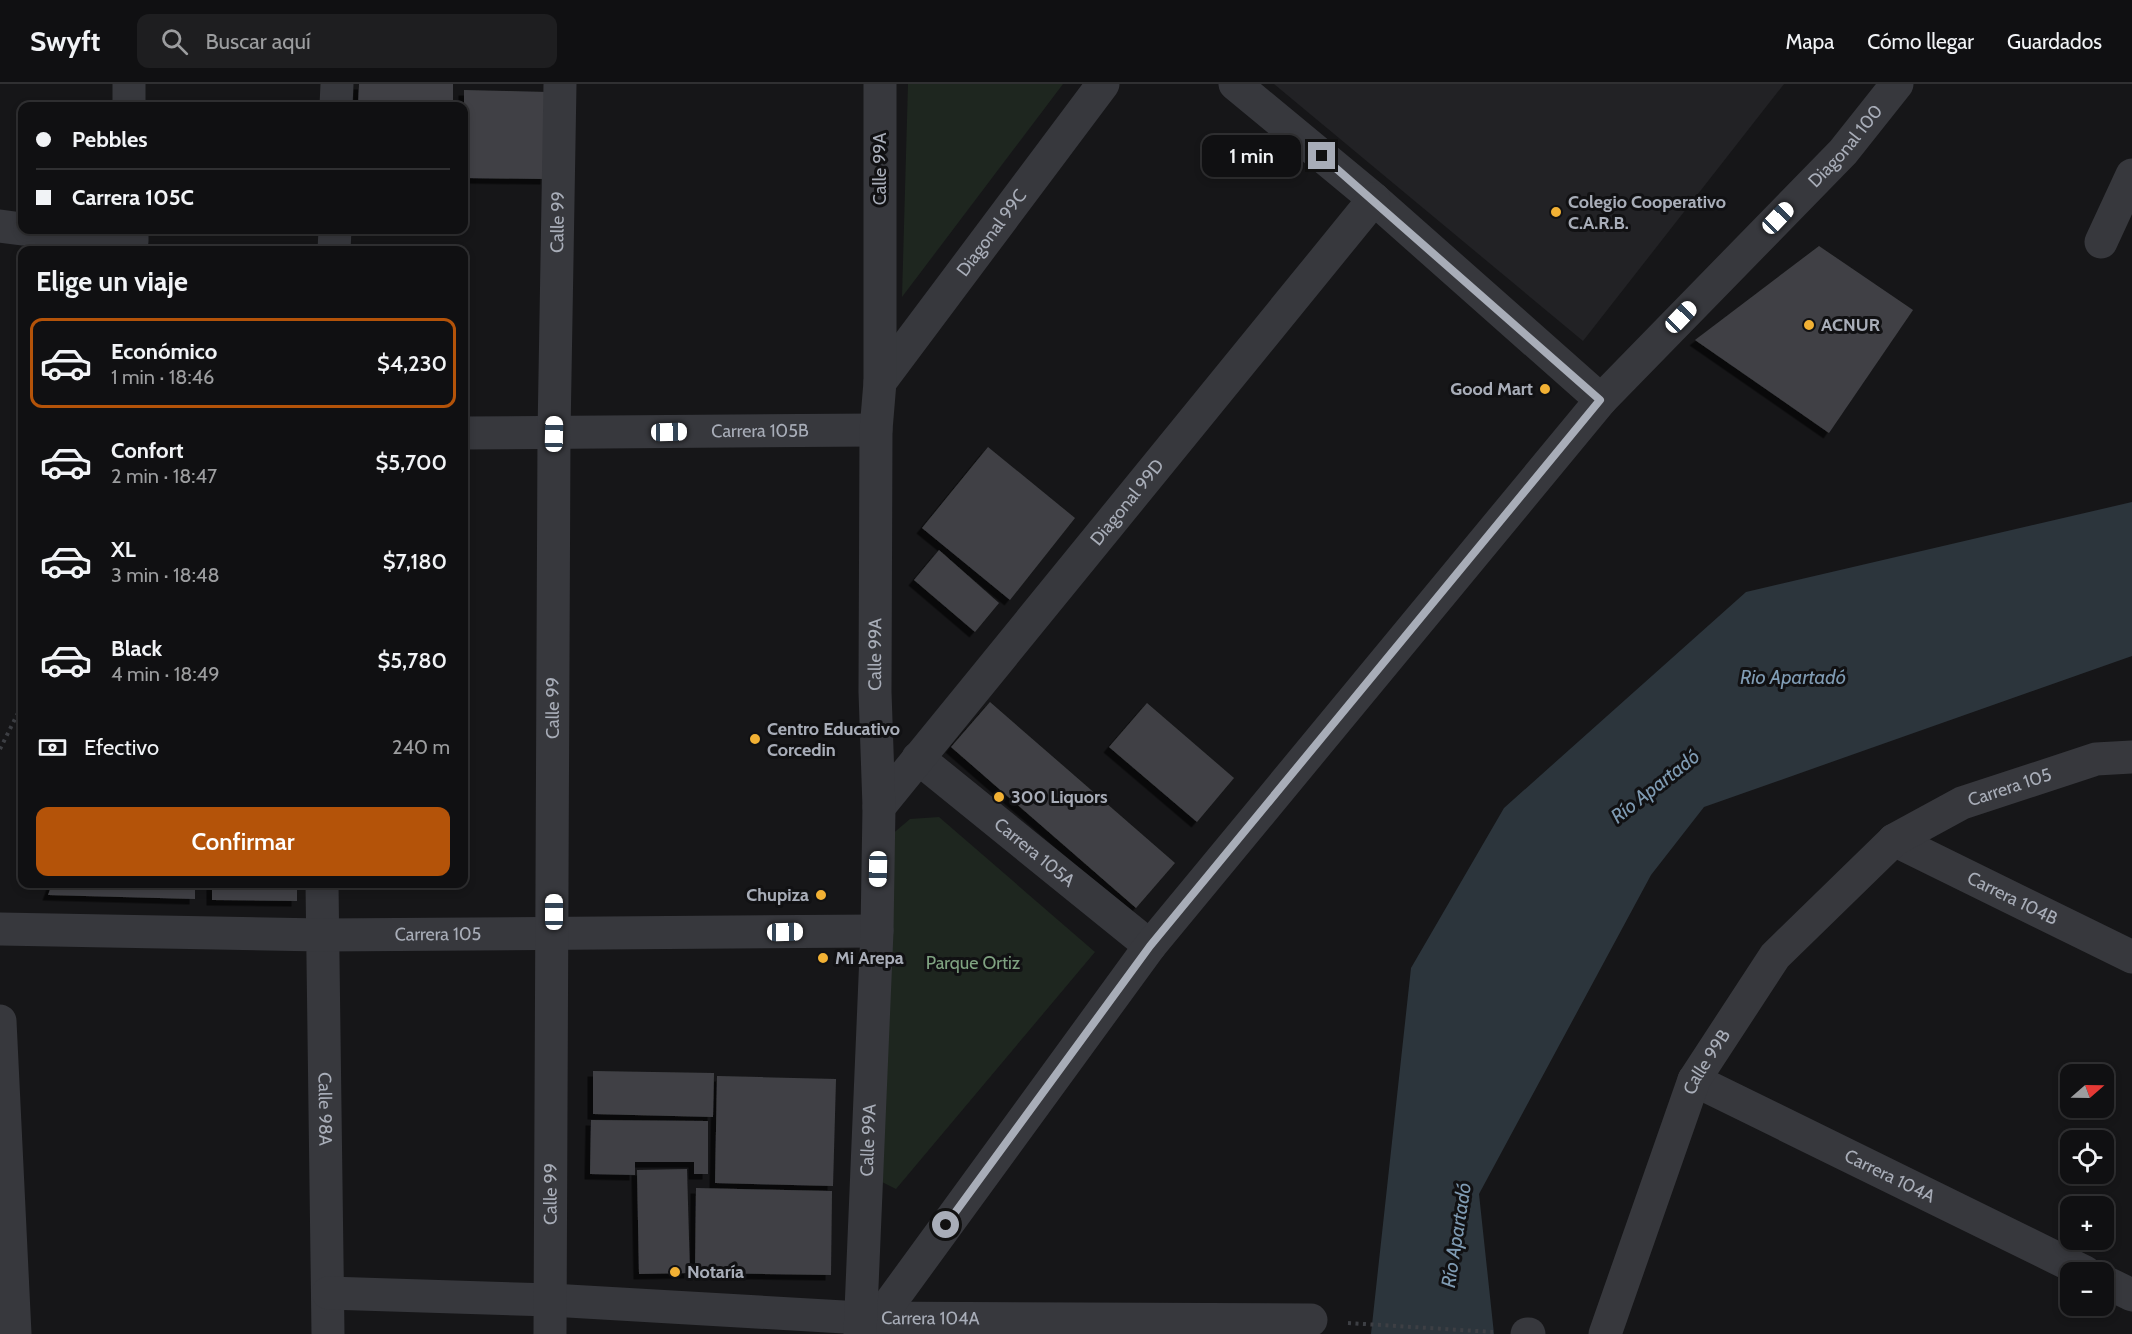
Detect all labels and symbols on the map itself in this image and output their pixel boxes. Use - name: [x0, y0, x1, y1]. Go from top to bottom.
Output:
- street label: Diagonal 100: [1804, 100, 1887, 192]
- street label: Calle 99A: [869, 133, 891, 205]
- callout: 1 min: [1202, 135, 1301, 177]
- route end: [1308, 142, 1335, 169]
- street label: Diagonal 99C: [952, 185, 1031, 281]
- street label: Calle 99: [546, 191, 569, 253]
- place label: Colegio Cooperativo C.A.R.B.: [1568, 191, 1726, 234]
- car: [1759, 199, 1797, 237]
- marker: Colegio Cooperativo C.A.R.B.: [1549, 205, 1563, 219]
- car: [1662, 298, 1700, 336]
- place label: ACNUR: [1821, 314, 1881, 336]
- marker: ACNUR: [1802, 318, 1816, 332]
- place label: Good Mart: [1450, 378, 1533, 400]
- marker: Good Mart: [1538, 382, 1552, 396]
- car: [545, 416, 563, 452]
- street label: Carrera 105B: [711, 419, 809, 442]
- car: [651, 423, 687, 441]
- street label: Diagonal 99D: [1085, 455, 1169, 550]
- street label: Calle 99A: [864, 618, 886, 691]
- water label: Rio Apartadó: [1740, 665, 1846, 689]
- street label: Calle 99: [542, 677, 564, 739]
- place label: Centro Educativo Corcedin: [767, 718, 900, 761]
- marker: Centro Educativo Corcedin: [748, 732, 762, 746]
- water label: Río Apartadó: [1606, 744, 1704, 828]
- street label: Carrera 105: [1965, 763, 2054, 811]
- place label: 300 Liquors: [1011, 786, 1108, 808]
- marker: 300 Liquors: [992, 790, 1006, 804]
- street label: Carrera 105A: [990, 813, 1079, 892]
- car: [869, 851, 887, 887]
- street label: Carrera 104B: [1964, 867, 2062, 930]
- place label: Chupiza: [746, 884, 809, 906]
- marker: Chupiza: [814, 888, 828, 902]
- car: [545, 894, 563, 930]
- street label: Carrera 105: [395, 923, 481, 945]
- car: [767, 923, 803, 941]
- place label: Mi Arepa: [835, 947, 904, 969]
- marker: Mi Arepa: [816, 951, 830, 965]
- park label: Parque Ortiz: [926, 952, 1021, 974]
- street label: Calle 99B: [1679, 1025, 1735, 1097]
- north arrow: [2060, 1064, 2114, 1118]
- street label: Calle 98A: [314, 1072, 336, 1146]
- street label: Calle 99A: [856, 1103, 881, 1177]
- street label: Carrera 104A: [1841, 1145, 1939, 1208]
- street label: Calle 99: [539, 1163, 562, 1225]
- water label: Río Apartadó: [1436, 1181, 1476, 1289]
- route start: [932, 1211, 959, 1238]
- place label: Notaría: [687, 1261, 744, 1283]
- marker: Notaría: [668, 1265, 682, 1279]
- street label: Carrera 104A: [881, 1307, 980, 1330]

